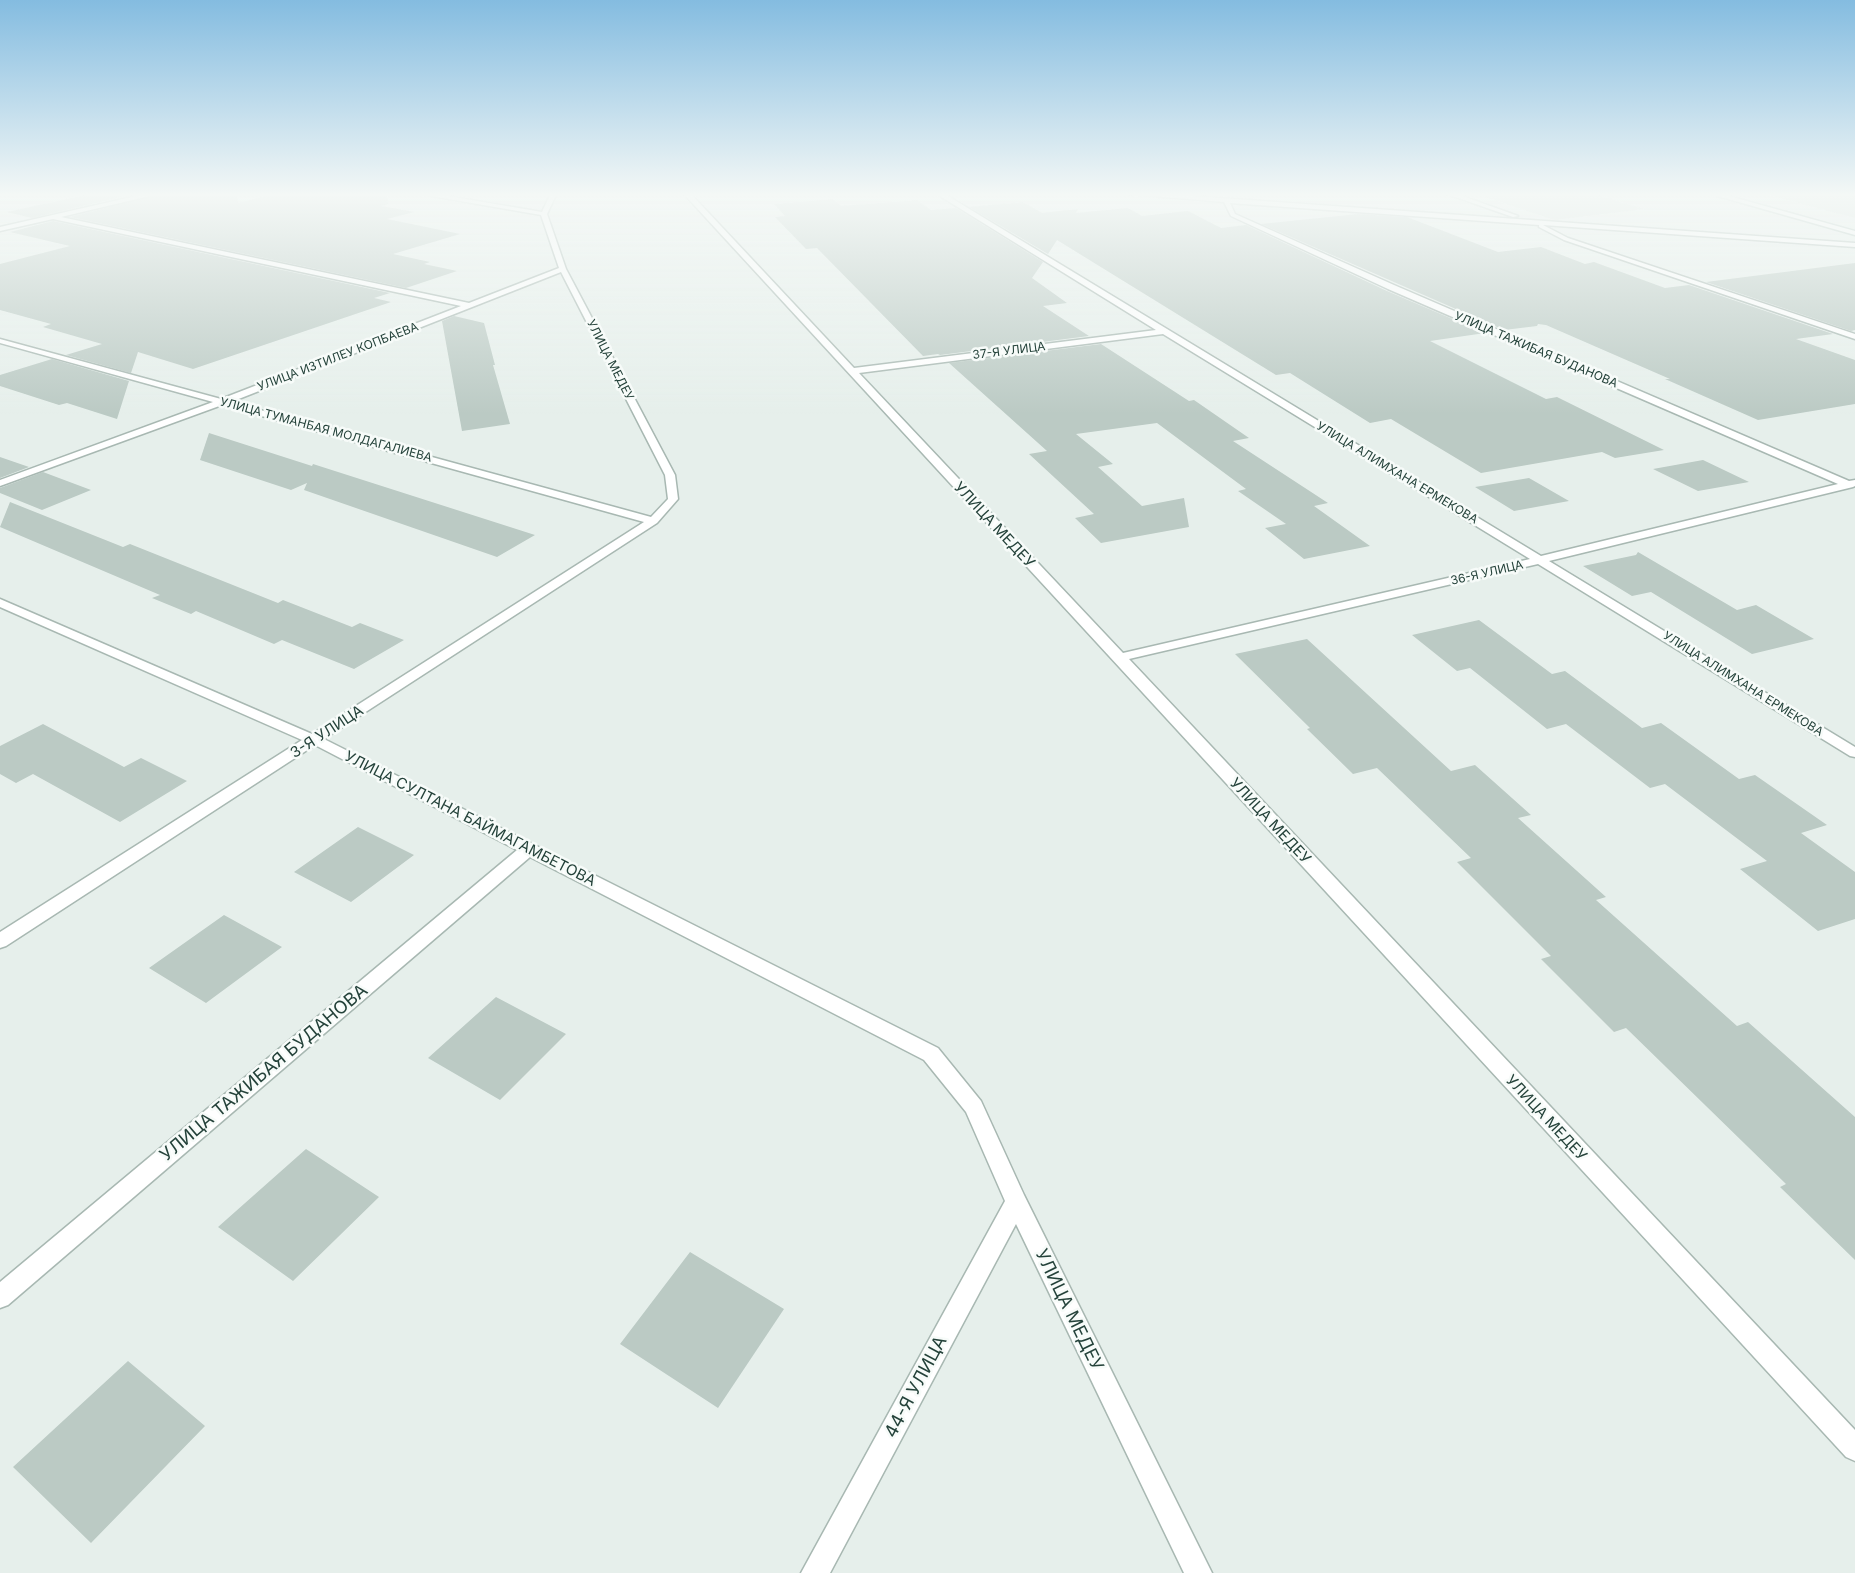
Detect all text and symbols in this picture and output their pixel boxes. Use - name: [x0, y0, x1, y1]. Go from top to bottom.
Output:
- street label: УЛИЦА ТАЖИБАЯ БУДАНОВА: [1452, 309, 1620, 391]
- street label: УЛИЦА МЕДЕУ: [583, 317, 637, 403]
- street label: УЛИЦА ИЗТИЛЕУ КОПБАЕВА: [255, 320, 421, 394]
- street label: 37-Я УЛИЦА: [972, 339, 1046, 363]
- street label: УЛИЦА ТУМАНБАЯ МОЛДАГАЛИЕВА: [218, 395, 434, 465]
- street label: УЛИЦА АЛИМХАНА ЕРМЕКОВА: [1314, 419, 1480, 527]
- street label: УЛИЦА МЕДЕУ: [950, 478, 1038, 572]
- street label: 36-Я УЛИЦА: [1449, 558, 1525, 588]
- street label: УЛИЦА АЛИМХАНА ЕРМЕКОВА: [1660, 629, 1826, 739]
- street label: 3-Я УЛИЦА: [287, 702, 367, 762]
- street label: УЛИЦА СУЛТАНА БАЙМАГАМБЕТОВА: [341, 748, 599, 890]
- street label: УЛИЦА МЕДЕУ: [1226, 774, 1314, 868]
- street label: УЛИЦА ТАЖИБАЯ БУДАНОВА: [156, 980, 372, 1166]
- street label: УЛИЦА МЕДЕУ: [1502, 1071, 1590, 1165]
- street label: УЛИЦА МЕДЕУ: [1030, 1246, 1108, 1374]
- street label: 44-Я УЛИЦА: [880, 1333, 952, 1441]

